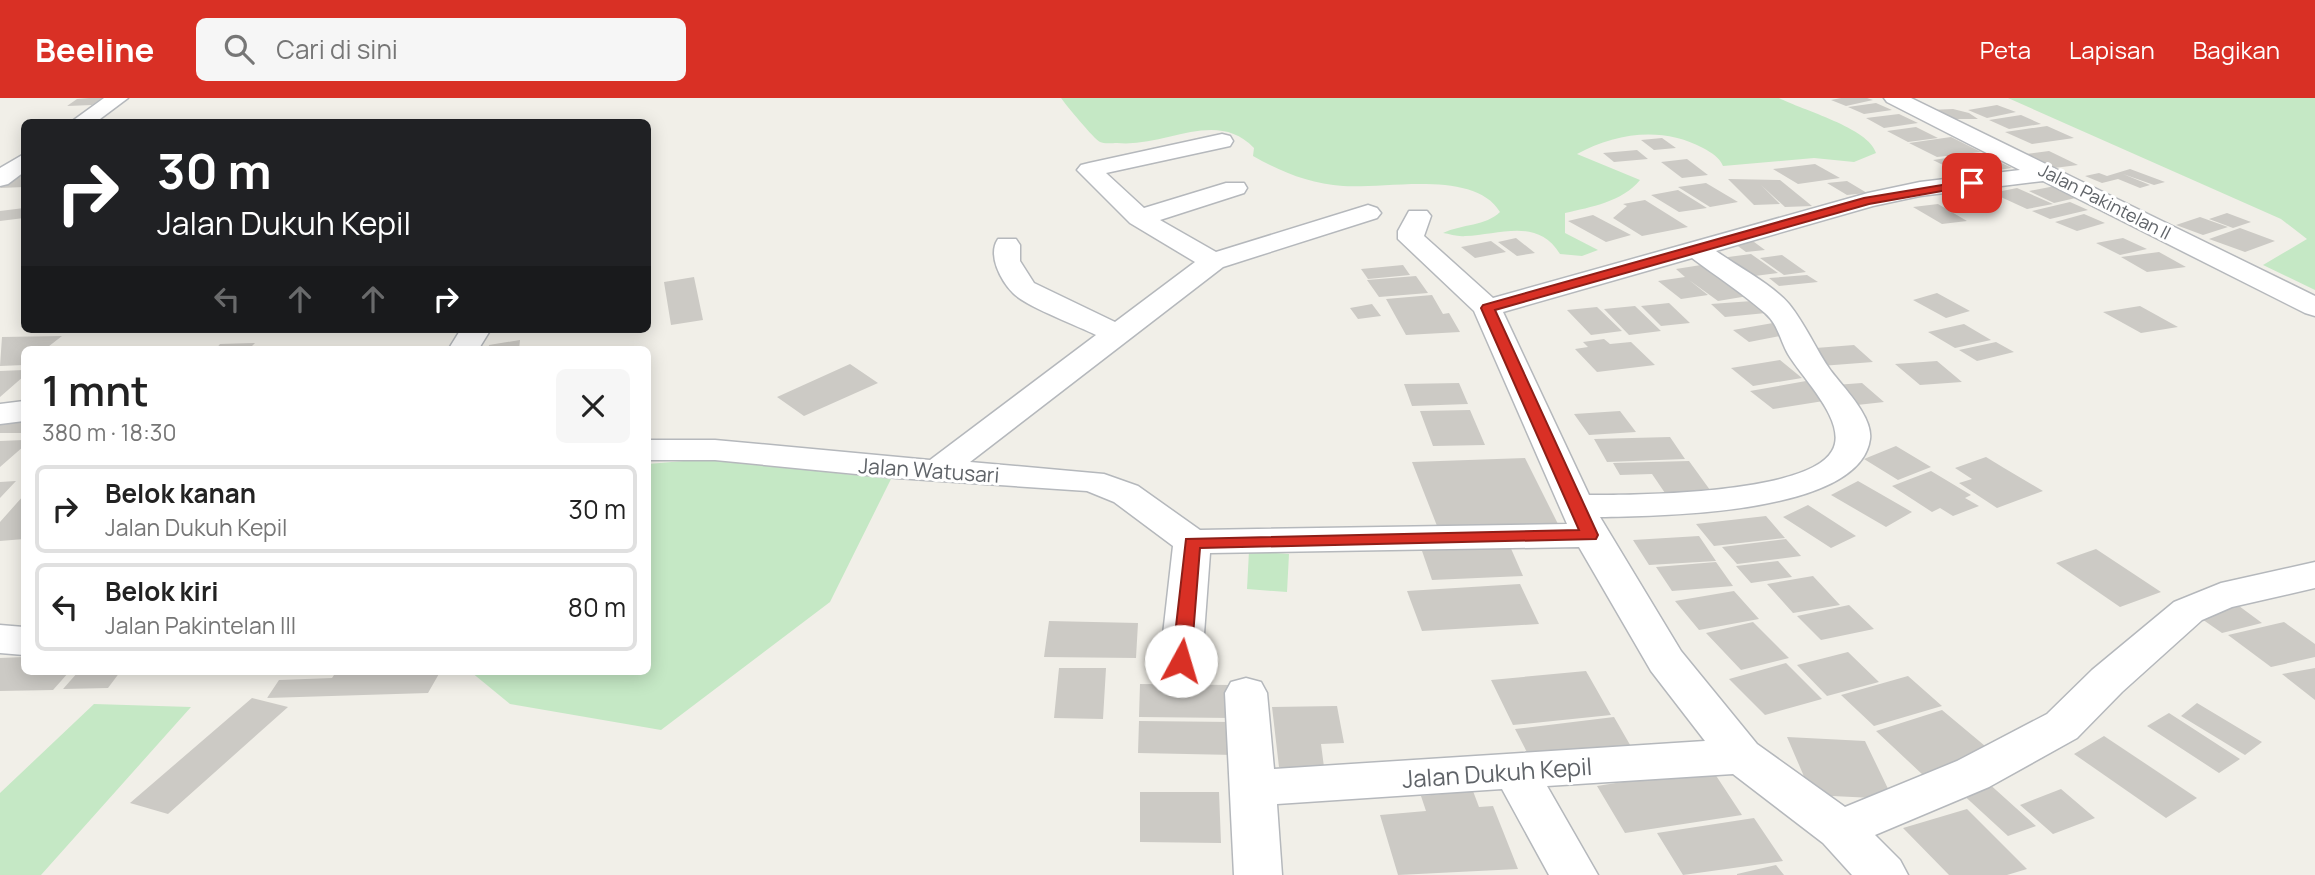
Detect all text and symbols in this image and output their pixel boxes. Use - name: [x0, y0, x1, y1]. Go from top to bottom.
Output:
- search box: [196, 18, 686, 81]
- text: Beeline: [35, 27, 154, 72]
- icon: search: [220, 30, 258, 68]
- text: Cari di sini: [276, 31, 398, 67]
- text: Peta: [1980, 33, 2031, 66]
- text: Lapisan: [2069, 33, 2155, 66]
- text: Bagikan: [2193, 33, 2280, 66]
- text: 30 m: [157, 137, 272, 204]
- icon: right: [42, 147, 133, 238]
- pin: [1942, 153, 2002, 213]
- street label: Jalan Pakintelan II: [2035, 157, 2175, 245]
- icon: arrive: [1953, 164, 1991, 202]
- text: Jalan Dukuh Kepil: [157, 201, 411, 245]
- icon: left: [208, 280, 246, 318]
- icon: ahead: [281, 280, 319, 318]
- icon: ahead: [354, 280, 392, 318]
- icon: right: [427, 280, 465, 318]
- text: 1 mnt: [42, 361, 149, 419]
- button: close: [556, 369, 630, 443]
- text: 380 m · 18:30: [42, 416, 177, 448]
- street label: Jalan Watusari: [858, 451, 1000, 489]
- text: Belok kanan: [105, 475, 256, 511]
- icon: right: [46, 490, 84, 528]
- text: 30 m: [569, 491, 626, 527]
- text: Jalan Dukuh Kepil: [105, 511, 287, 543]
- text: Belok kiri: [105, 573, 219, 609]
- icon: left: [46, 588, 84, 626]
- text: 80 m: [568, 589, 626, 625]
- text: Jalan Pakintelan III: [105, 609, 296, 641]
- position arrow: [1144, 624, 1218, 698]
- street label: Jalan Dukuh Kepil: [1401, 749, 1593, 795]

